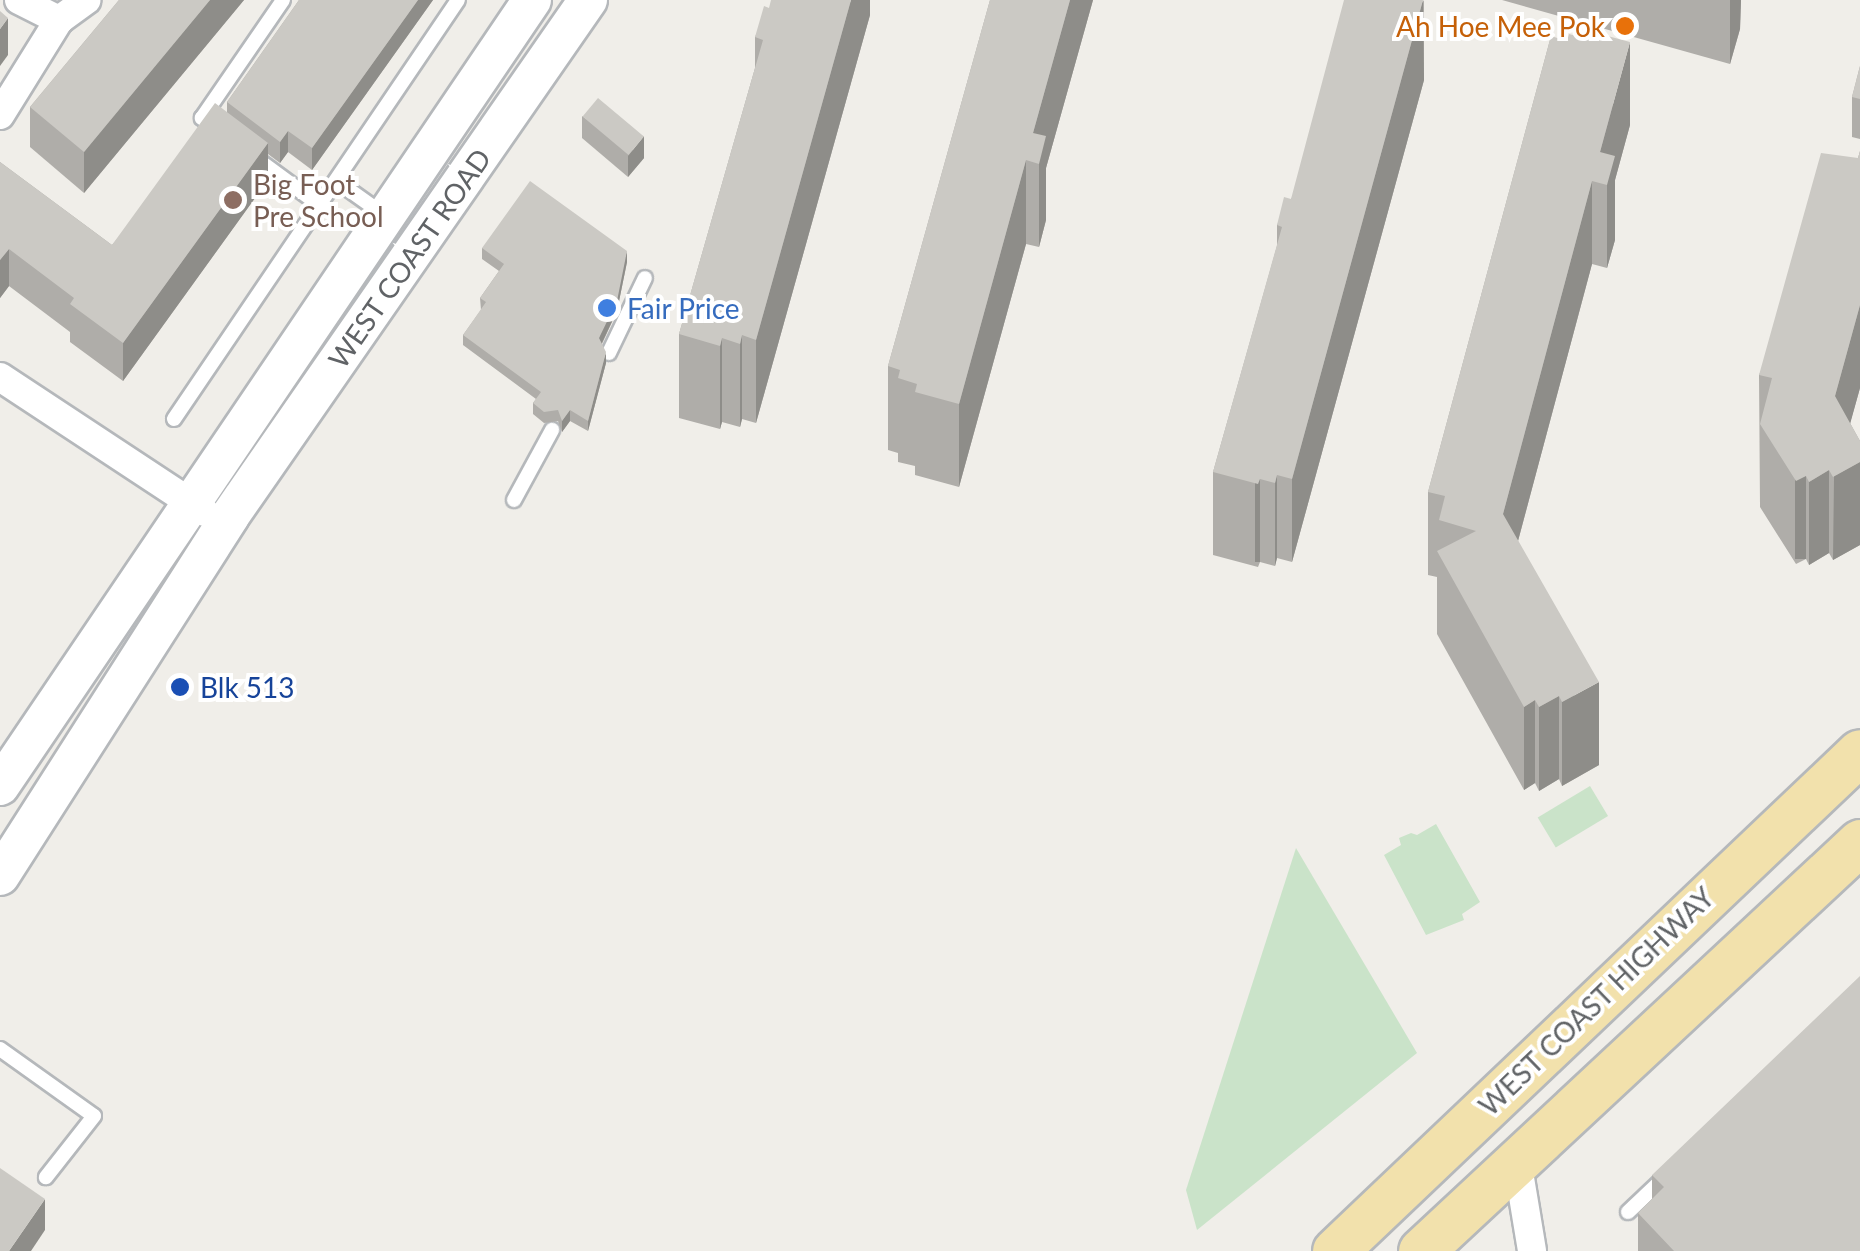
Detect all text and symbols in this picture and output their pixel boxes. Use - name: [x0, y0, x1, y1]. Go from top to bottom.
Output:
- place label: Ah Hoe Mee Pok: [1396, 9, 1605, 43]
- marker: Ah Hoe Mee Pok: [1614, 15, 1636, 37]
- street label: WEST COAST ROAD: [320, 141, 498, 375]
- place label: Big Foot Pre School: [253, 167, 384, 233]
- marker: Big Foot Pre School: [222, 189, 244, 211]
- place label: Fair Price: [627, 291, 740, 325]
- marker: Fair Price: [596, 297, 618, 319]
- place label: Blk 513: [200, 670, 295, 704]
- marker: Blk 513: [169, 676, 191, 698]
- street label: WEST COAST HIGHWAY: [1471, 879, 1721, 1123]

